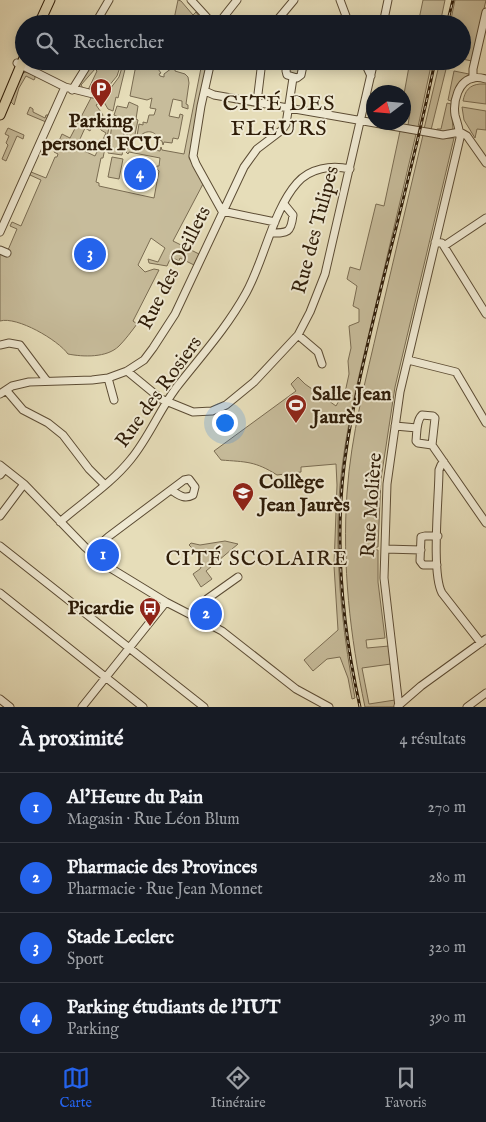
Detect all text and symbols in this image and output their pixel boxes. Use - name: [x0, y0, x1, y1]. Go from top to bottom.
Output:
- search box: [15, 15, 471, 70]
- icon: search: [33, 29, 61, 57]
- text: Rechercher: [73, 31, 164, 55]
- parking icon: Parking personel FCU: [89, 77, 113, 108]
- north arrow: [366, 85, 411, 130]
- district label: CITÉ DES FLEURS: [222, 90, 336, 143]
- place label: Parking personel FCU: [41, 109, 161, 157]
- pin: 4: [124, 155, 156, 193]
- street label: Rue des Tulipes: [287, 163, 345, 297]
- street label: Rue des Oeillets: [133, 202, 217, 334]
- pin: 3: [74, 235, 106, 273]
- street label: Rue des Rosiers: [110, 331, 208, 453]
- place label: Salle Jean Jaurès: [309, 382, 392, 430]
- sports icon: Salle Jean Jaurès: [284, 393, 308, 424]
- your location: [212, 410, 238, 436]
- street label: Rue Molière: [356, 452, 388, 558]
- place label: Collège Jean Jaurès: [256, 470, 350, 518]
- school or university icon: Collège Jean Jaurès: [231, 481, 255, 512]
- pin: 1: [87, 536, 119, 574]
- district label: CITÉ SCOLAIRE: [166, 545, 348, 573]
- pin: 2: [190, 595, 222, 633]
- place label: Picardie: [67, 596, 135, 621]
- bus stop icon: Picardie: [138, 596, 162, 627]
- text: À proximité: [20, 726, 123, 753]
- text: 4 résultats: [400, 730, 466, 750]
- text: Al'Heure du Pain: [67, 786, 203, 810]
- text: 1: [33, 798, 39, 818]
- text: 270 m: [427, 798, 466, 818]
- text: Magasin · Rue Léon Blum: [67, 810, 240, 830]
- text: Pharmacie des Provinces: [67, 856, 257, 880]
- text: 2: [32, 868, 40, 888]
- text: 280 m: [429, 868, 466, 888]
- text: Pharmacie · Rue Jean Monnet: [67, 880, 263, 900]
- text: Stade Leclerc: [67, 926, 174, 950]
- text: 3: [33, 938, 39, 958]
- text: 320 m: [429, 938, 466, 958]
- text: Sport: [67, 950, 104, 970]
- text: Parking étudiants de l'IUT: [67, 996, 280, 1020]
- text: 4: [32, 1008, 40, 1028]
- text: 390 m: [429, 1008, 466, 1028]
- text: Parking: [67, 1020, 119, 1040]
- tab: Carte: [59, 1064, 92, 1112]
- tab: Itinéraire: [211, 1064, 266, 1112]
- tab: Favoris: [385, 1064, 427, 1112]

